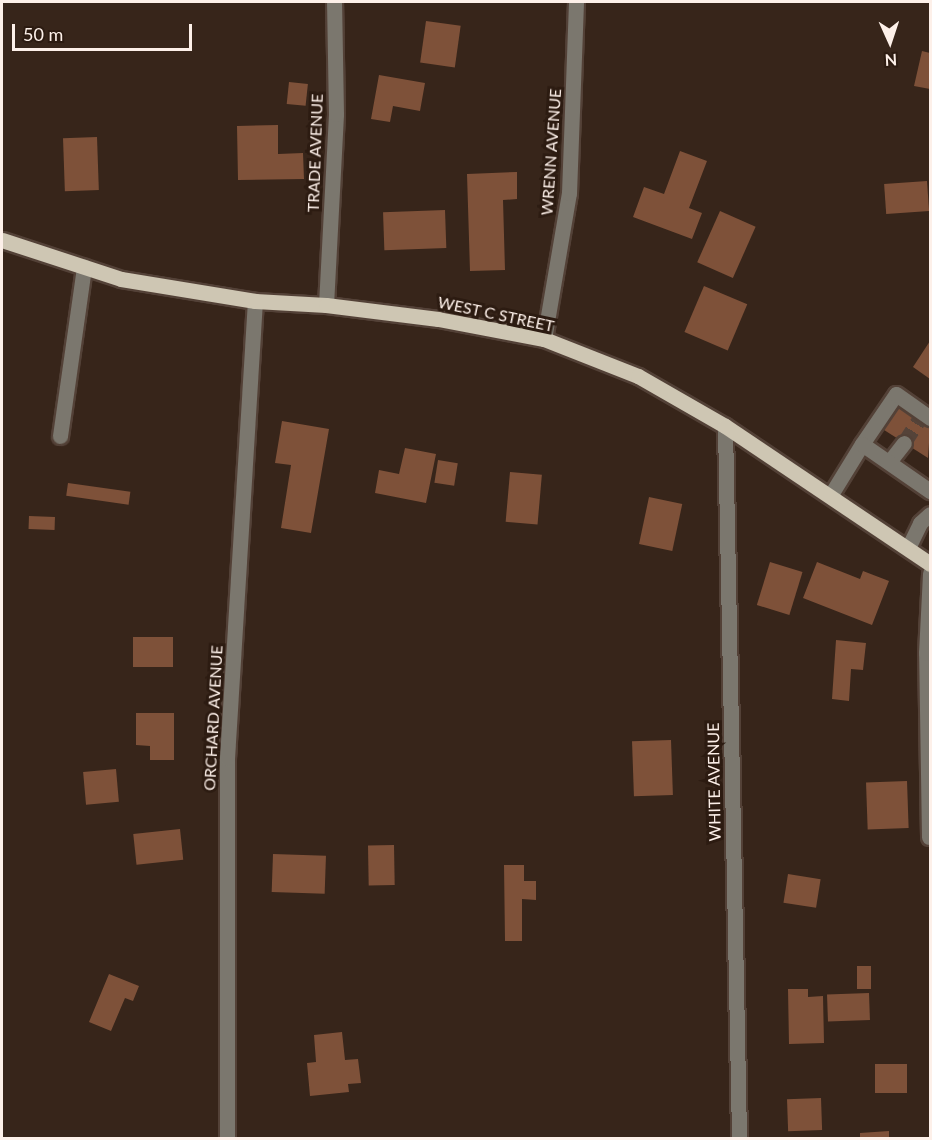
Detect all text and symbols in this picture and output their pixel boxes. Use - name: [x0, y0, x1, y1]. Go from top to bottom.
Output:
- scale bar: [15, 12, 195, 50]
- north arrow: [860, 12, 920, 72]
- text: 50 m: [23, 23, 63, 45]
- text: N: [884, 51, 898, 70]
- street label: WRENN AVENUE: [537, 88, 565, 216]
- street label: TRADE AVENUE: [303, 93, 327, 213]
- street label: WEST C STREET: [436, 292, 556, 336]
- street label: ORCHARD AVENUE: [200, 645, 226, 791]
- street label: WHITE AVENUE: [703, 722, 725, 842]

